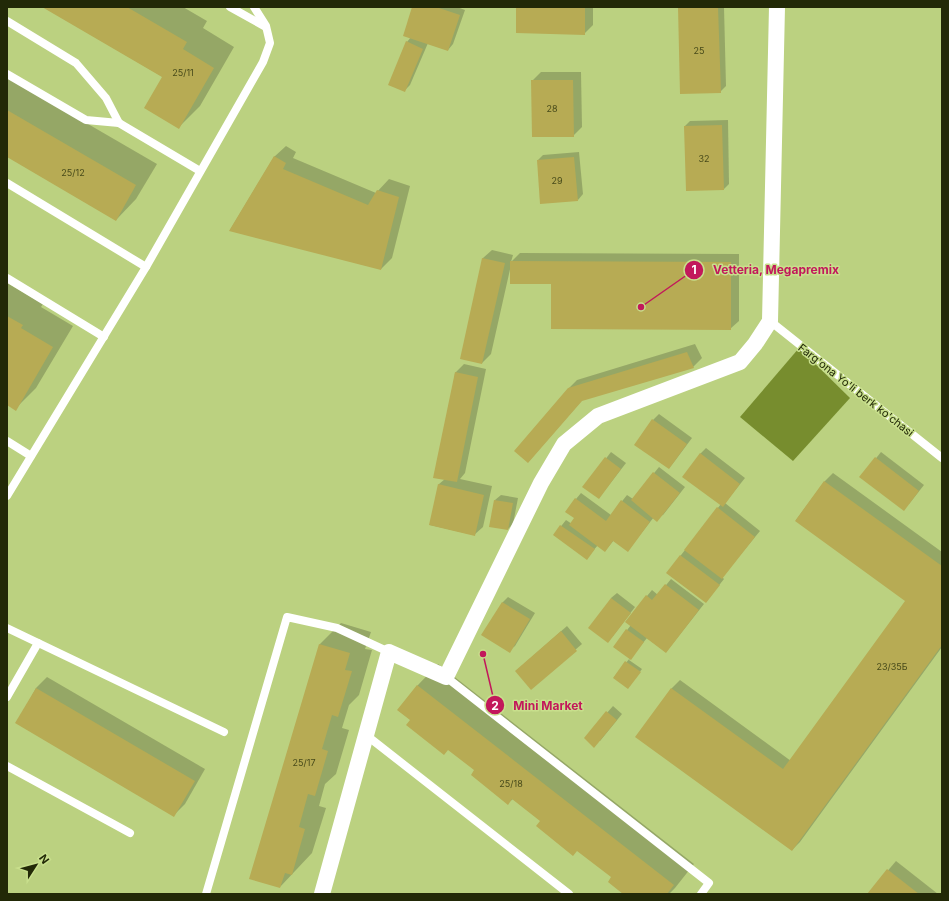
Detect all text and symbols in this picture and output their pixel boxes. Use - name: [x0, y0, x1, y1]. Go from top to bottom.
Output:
- house number: 25: [694, 45, 704, 56]
- house number: 25/11: [172, 67, 194, 78]
- house number: 28: [546, 103, 558, 114]
- house number: 32: [698, 153, 710, 164]
- house number: 25/12: [61, 167, 85, 178]
- house number: 29: [551, 175, 563, 186]
- callout: Vetteria, Megapremix: [684, 258, 847, 282]
- text: 1: [691, 262, 697, 277]
- text: Vetteria, Megapremix: [713, 262, 839, 277]
- street label: Farg'ona Yo'li berk ko'chasi: [795, 341, 917, 439]
- house number: 23/35Б: [876, 661, 908, 672]
- callout: Mini Market: [485, 693, 591, 717]
- text: 2: [491, 698, 499, 713]
- text: Mini Market: [513, 698, 583, 713]
- house number: 25/17: [293, 757, 315, 768]
- house number: 25/18: [499, 778, 523, 789]
- north arrow: [16, 845, 56, 885]
- text: N: [36, 852, 52, 867]

